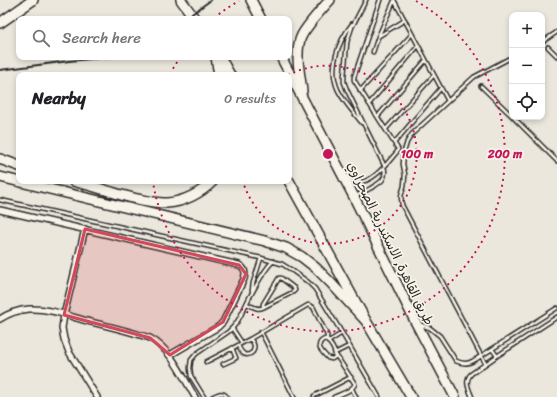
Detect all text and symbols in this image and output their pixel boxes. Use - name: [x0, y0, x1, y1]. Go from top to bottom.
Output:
- map controls: [509, 12, 545, 120]
- button: +: [509, 12, 545, 48]
- search box: [16, 16, 292, 60]
- text: Search here: [62, 25, 141, 51]
- icon: search: [30, 27, 52, 49]
- button: −: [509, 48, 545, 84]
- text: Nearby: [32, 83, 86, 113]
- button: locate: [509, 84, 545, 120]
- text: 0 results: [224, 87, 276, 110]
- text: 100 m: [401, 143, 434, 165]
- text: 200 m: [487, 143, 523, 165]
- centre of rings: [321, 147, 335, 161]
- street label: طريق القاهرة, الاسكندرية الصحراوي: [341, 157, 440, 329]

